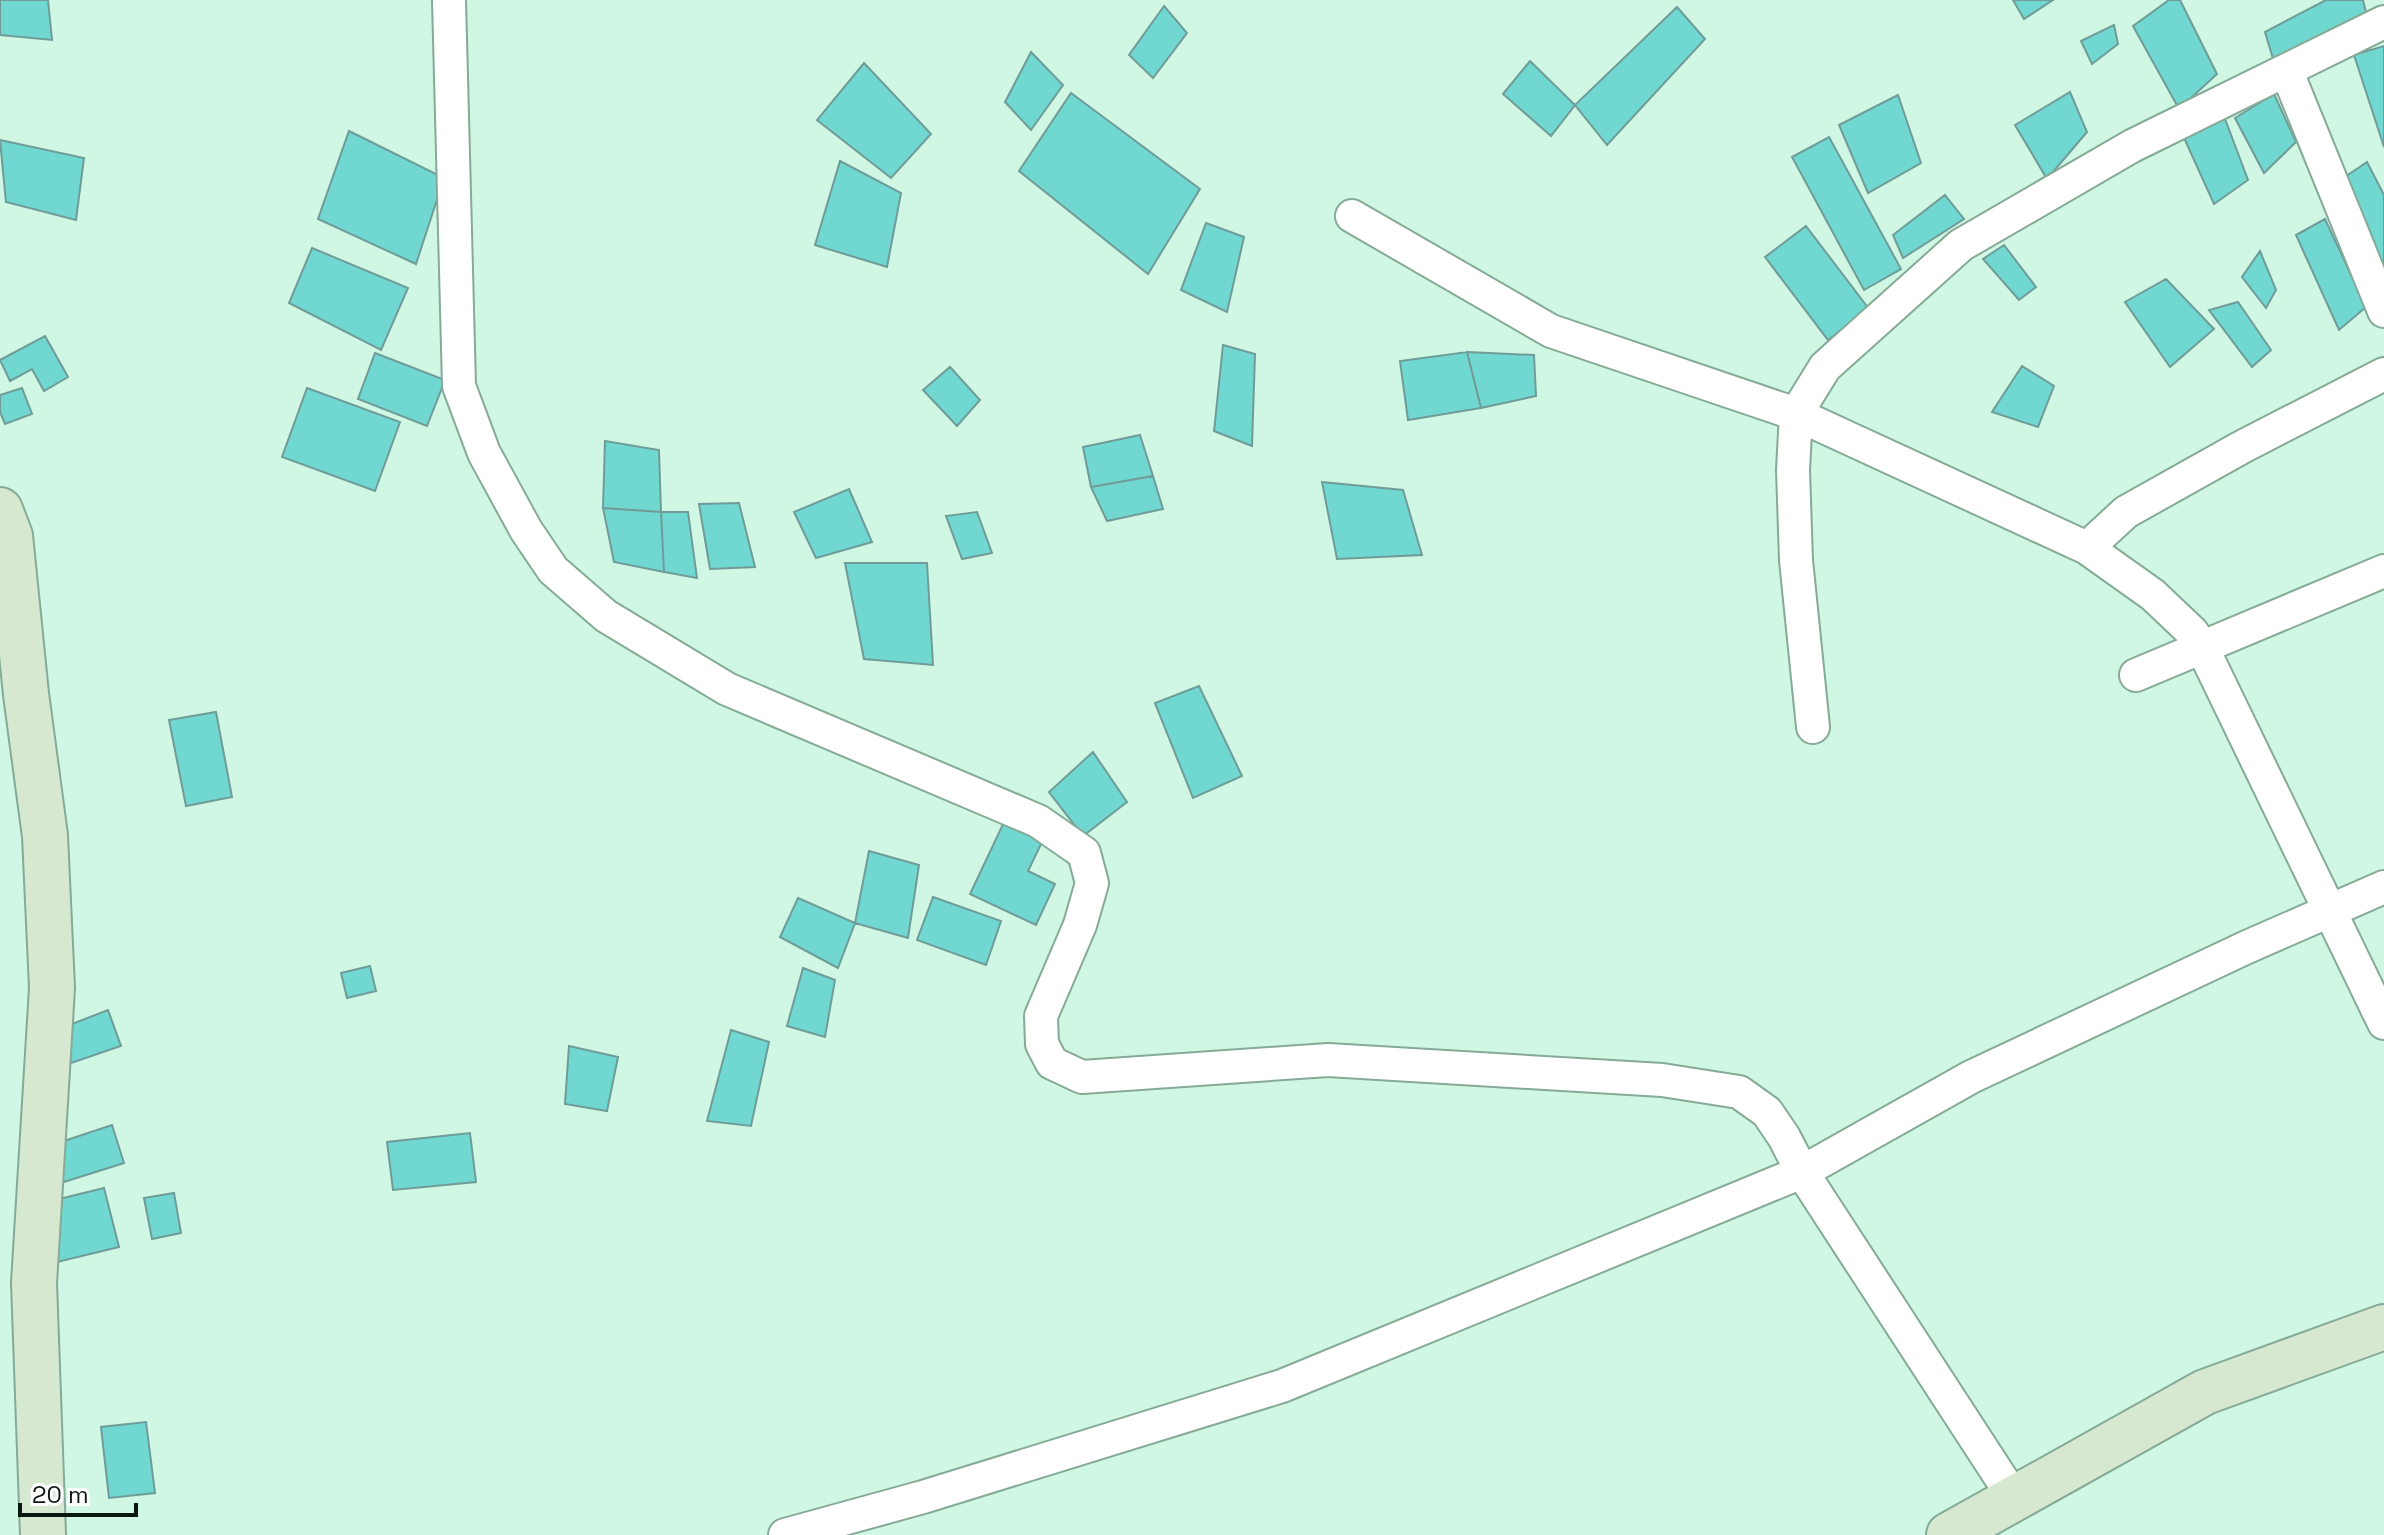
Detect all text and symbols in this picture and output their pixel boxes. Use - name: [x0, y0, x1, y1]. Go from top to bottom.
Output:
- scale bar: [20, 1467, 136, 1517]
- text: 20 m: [32, 1479, 89, 1510]

